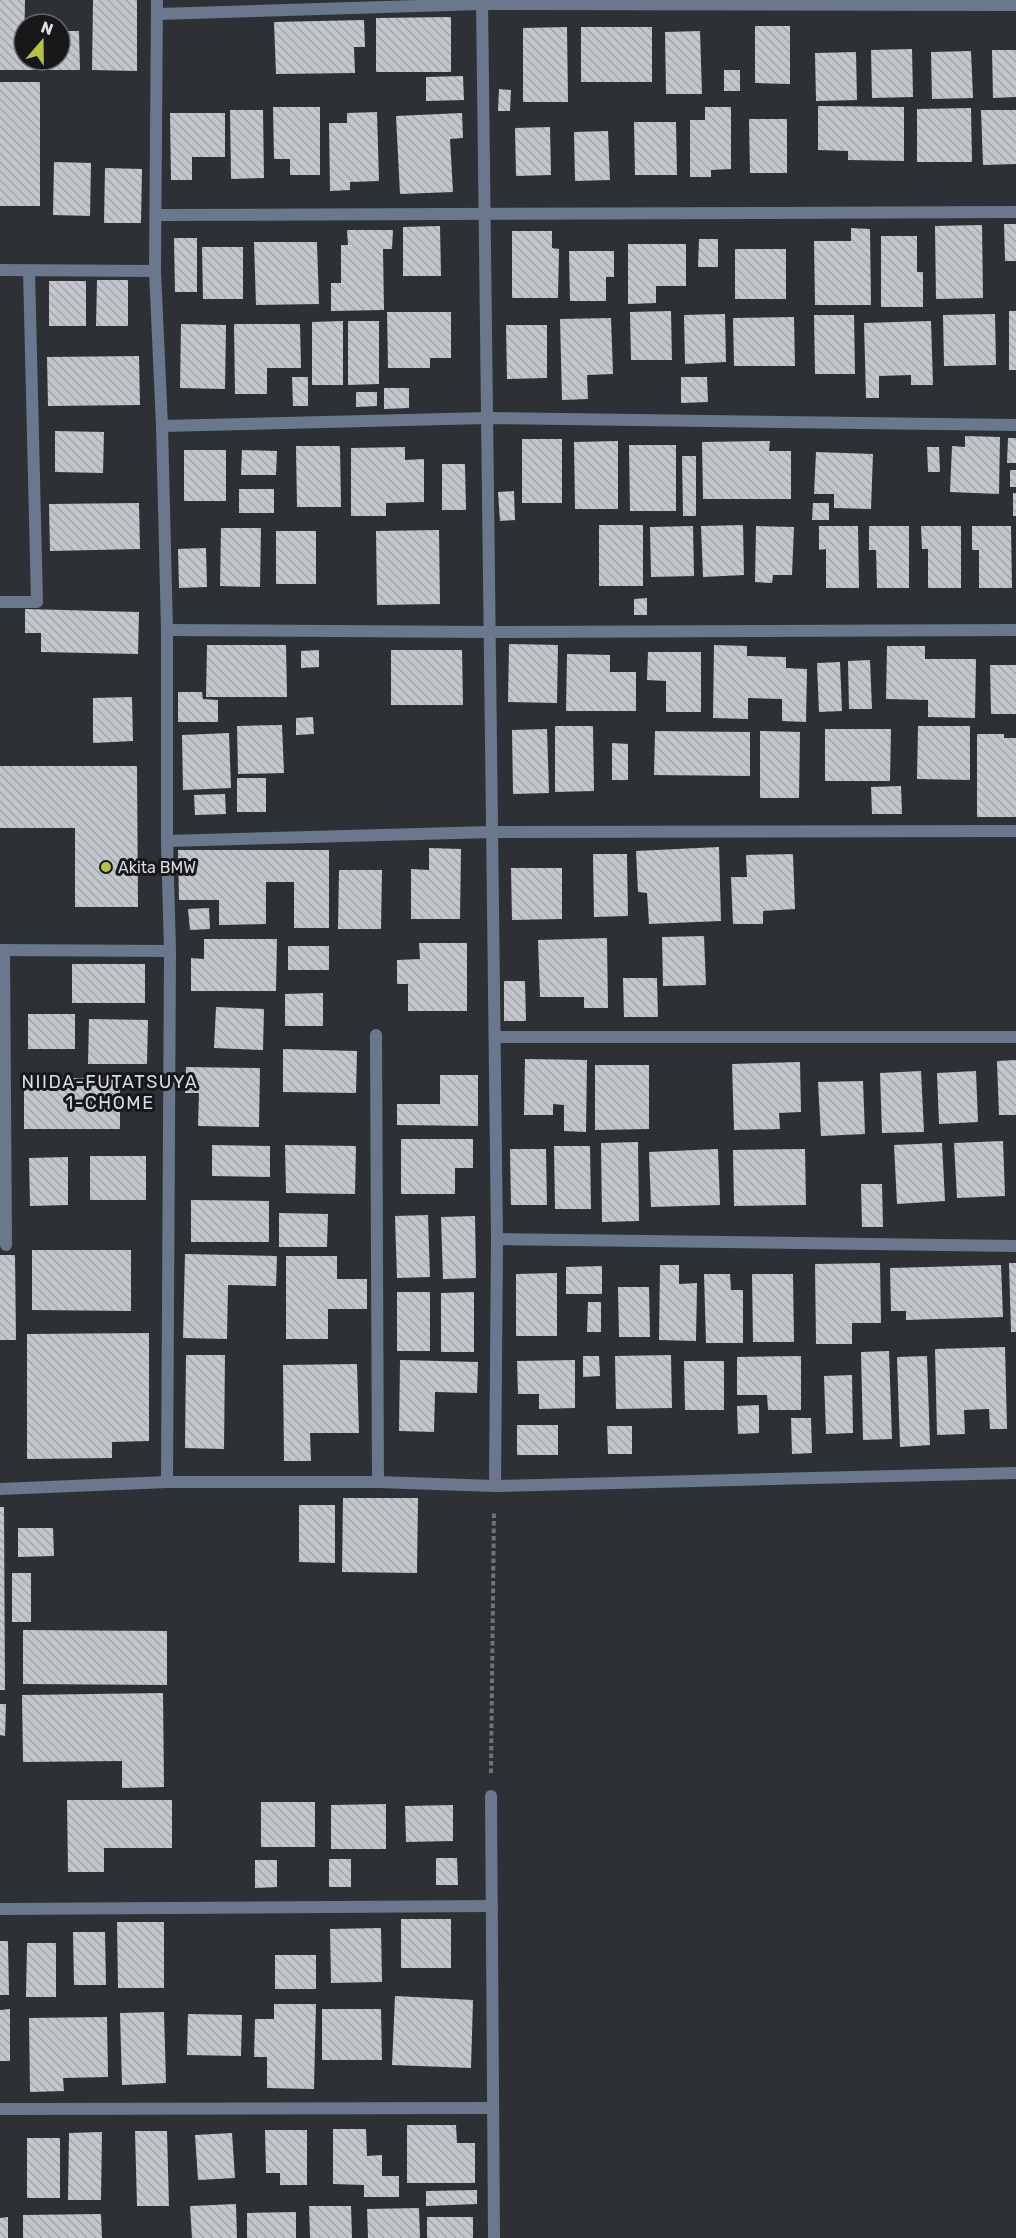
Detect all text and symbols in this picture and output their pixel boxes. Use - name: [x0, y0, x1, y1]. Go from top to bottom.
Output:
- north arrow: [12, 12, 72, 72]
- text: N: [38, 17, 56, 39]
- place label: Akita BMW: [118, 858, 196, 877]
- marker: Akita BMW: [99, 860, 113, 874]
- district label: NIIDA-FUTATSUYA 1-CHOME: [22, 1071, 198, 1114]

